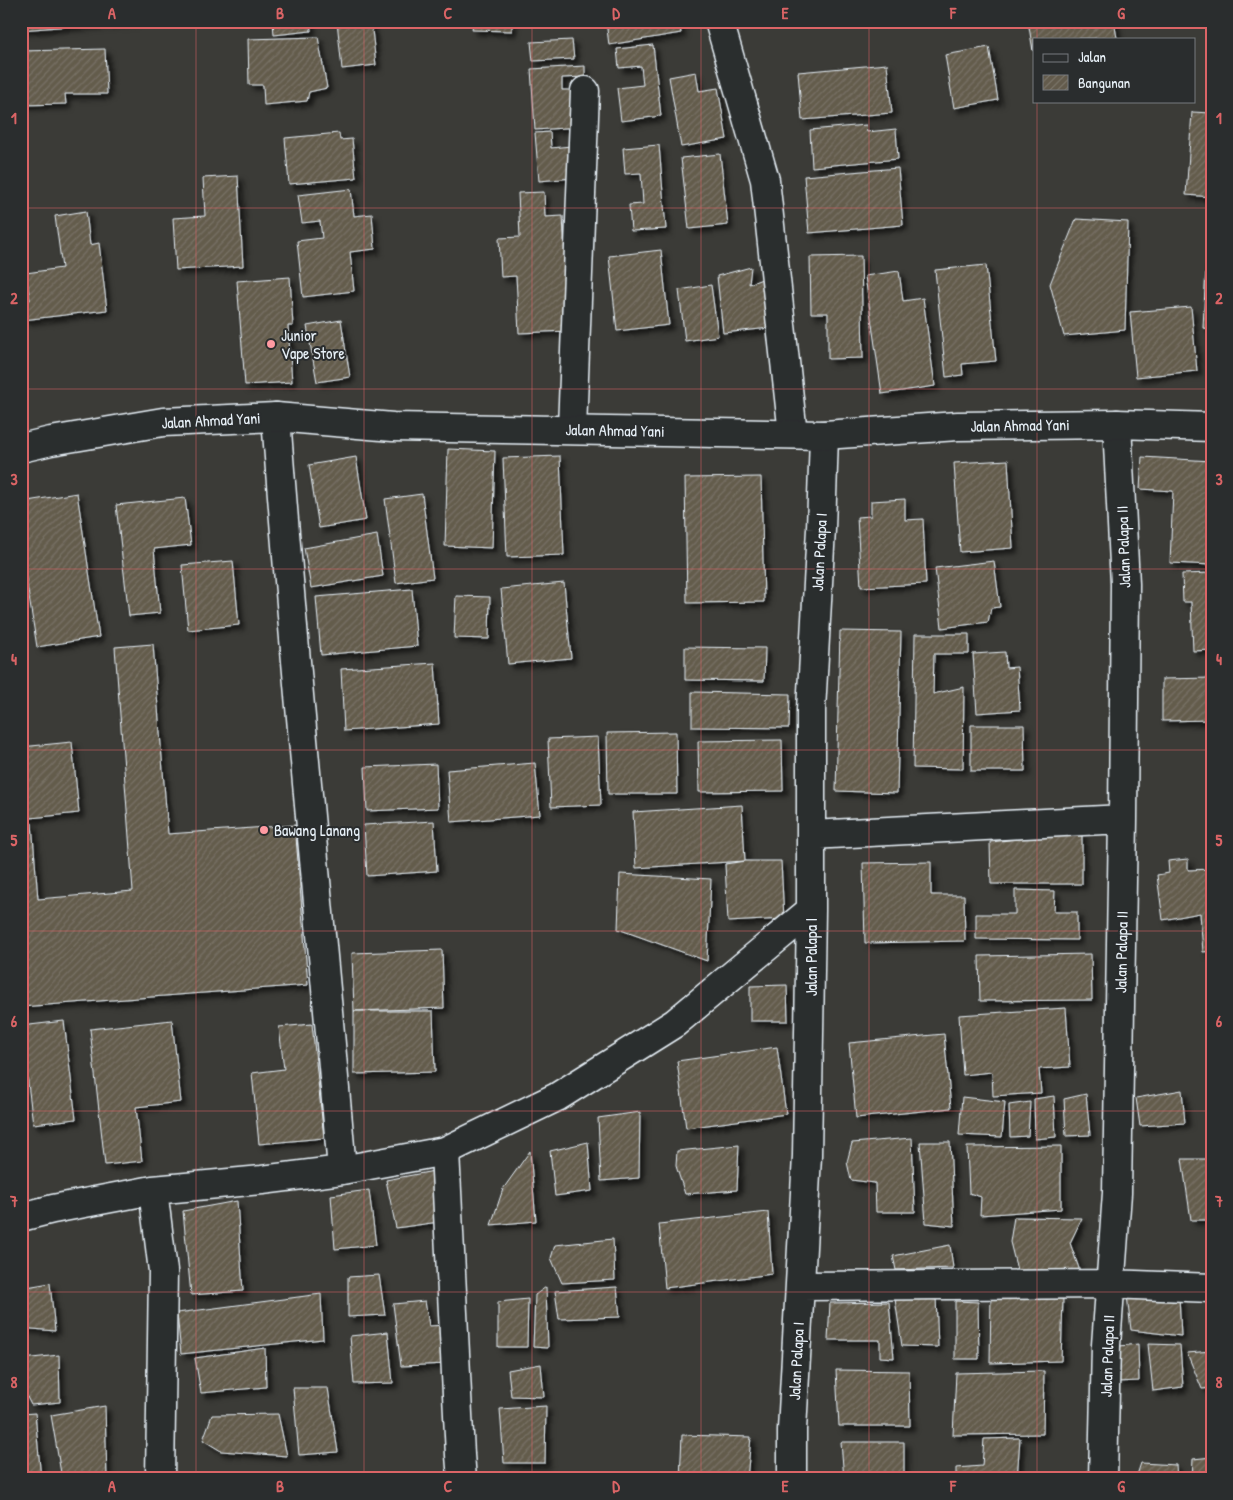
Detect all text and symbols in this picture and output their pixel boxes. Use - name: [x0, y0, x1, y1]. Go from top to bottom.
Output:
- text: A: [108, 2, 116, 24]
- text: B: [276, 2, 284, 24]
- text: C: [444, 2, 453, 24]
- text: D: [612, 2, 620, 24]
- text: E: [781, 2, 789, 24]
- text: F: [949, 2, 957, 24]
- text: G: [1117, 2, 1125, 24]
- legend: [1033, 38, 1196, 102]
- text: Jalan: [1078, 46, 1106, 67]
- text: Bangunan: [1078, 72, 1131, 93]
- text: 1: [11, 107, 17, 129]
- text: 1: [1216, 107, 1222, 129]
- text: 2: [10, 287, 18, 309]
- text: 2: [1215, 287, 1223, 309]
- place label: Junior Vape Store: [281, 324, 346, 364]
- marker: Junior Vape Store: [265, 338, 277, 350]
- street label: Jalan Ahmad Yani: [161, 406, 261, 434]
- street label: Jalan Ahmad Yani: [970, 413, 1070, 437]
- street label: Jalan Ahmad Yani: [565, 418, 665, 442]
- text: 3: [10, 468, 18, 490]
- text: 3: [1215, 468, 1223, 490]
- street label: Jalan Palapa II: [1111, 505, 1135, 589]
- street label: Jalan Palapa I: [806, 512, 832, 592]
- text: 4: [11, 648, 17, 670]
- text: 4: [1216, 648, 1222, 670]
- place label: Bawang Lanang: [274, 819, 360, 841]
- marker: Bawang Lanang: [258, 824, 270, 836]
- text: 5: [11, 829, 18, 851]
- text: 5: [1216, 829, 1223, 851]
- street label: Jalan Palapa II: [1109, 911, 1133, 993]
- street label: Jalan Palapa I: [800, 918, 822, 996]
- text: 6: [11, 1010, 18, 1032]
- text: 6: [1216, 1010, 1223, 1032]
- text: 7: [9, 1190, 18, 1212]
- text: 7: [1214, 1190, 1223, 1212]
- street label: Jalan Palapa II: [1095, 1314, 1119, 1398]
- street label: Jalan Palapa I: [783, 1321, 809, 1401]
- text: 8: [11, 1371, 18, 1393]
- text: 8: [1216, 1371, 1223, 1393]
- text: A: [108, 1475, 116, 1497]
- text: B: [276, 1475, 284, 1497]
- text: C: [444, 1475, 453, 1497]
- text: D: [612, 1475, 620, 1497]
- text: E: [781, 1475, 789, 1497]
- text: F: [949, 1475, 957, 1497]
- text: G: [1117, 1475, 1125, 1497]

